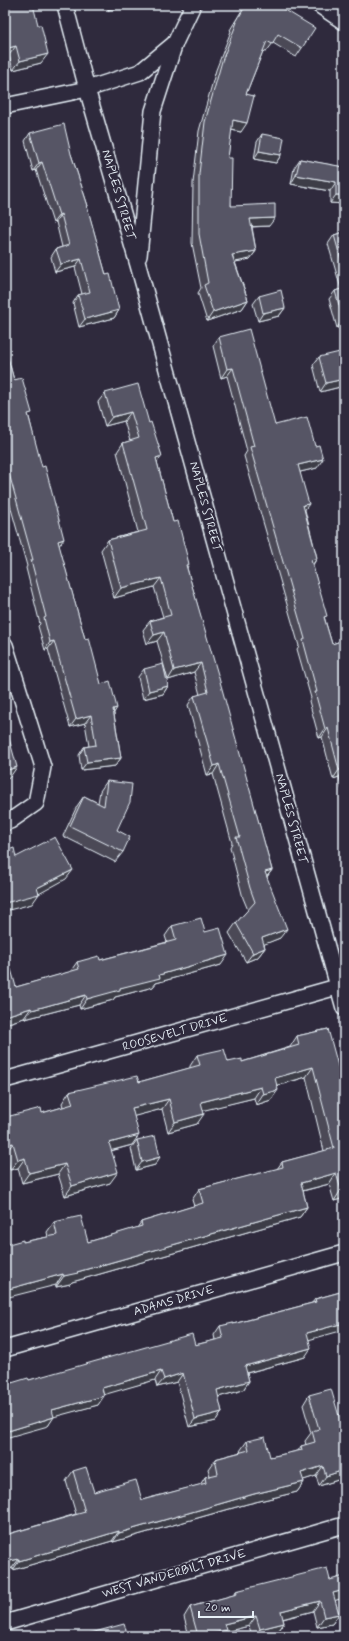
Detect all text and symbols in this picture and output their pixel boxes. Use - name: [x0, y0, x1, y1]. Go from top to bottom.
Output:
- street label: NAPLES STREET: [97, 148, 139, 243]
- street label: NAPLES STREET: [185, 460, 225, 555]
- street label: NAPLES STREET: [271, 772, 311, 867]
- street label: ROOSEVELT DRIVE: [121, 1010, 230, 1056]
- street label: ADAMS DRIVE: [132, 1282, 217, 1320]
- street label: WEST VANDERBILT DRIVE: [100, 1546, 248, 1602]
- scale bar: [199, 1593, 253, 1619]
- text: 20 m: [205, 1600, 231, 1616]

